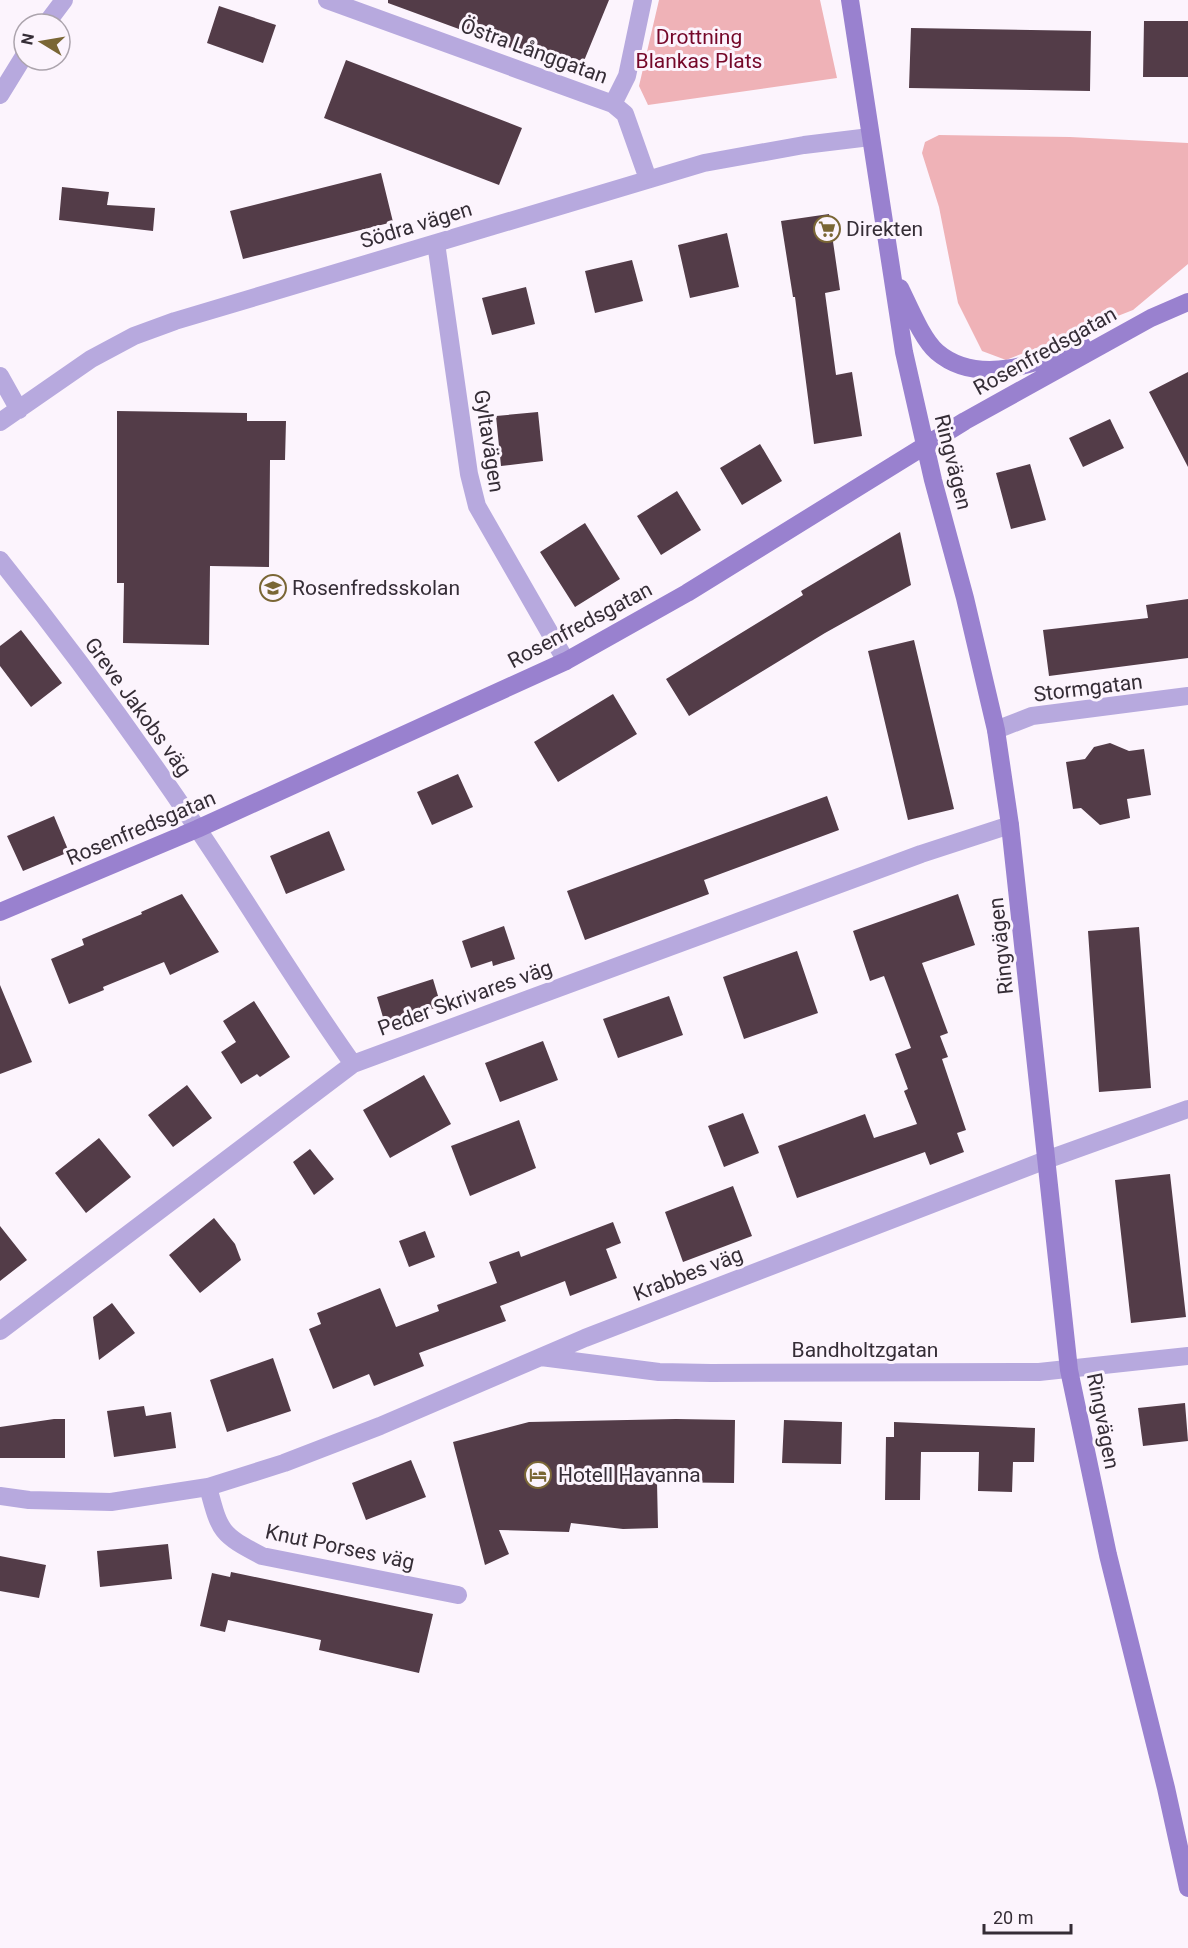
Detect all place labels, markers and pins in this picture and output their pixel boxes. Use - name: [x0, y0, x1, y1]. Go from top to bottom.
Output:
- supermarket icon: Direkten: [812, 214, 842, 244]
- place label: Direkten: [846, 217, 923, 241]
- school or university icon: Rosenfredsskolan: [258, 573, 288, 603]
- place label: Rosenfredsskolan: [292, 576, 460, 600]
- hotel icon: Hotell Havanna: [523, 1460, 553, 1490]
- place label: Hotell Havanna: [558, 1463, 701, 1487]

